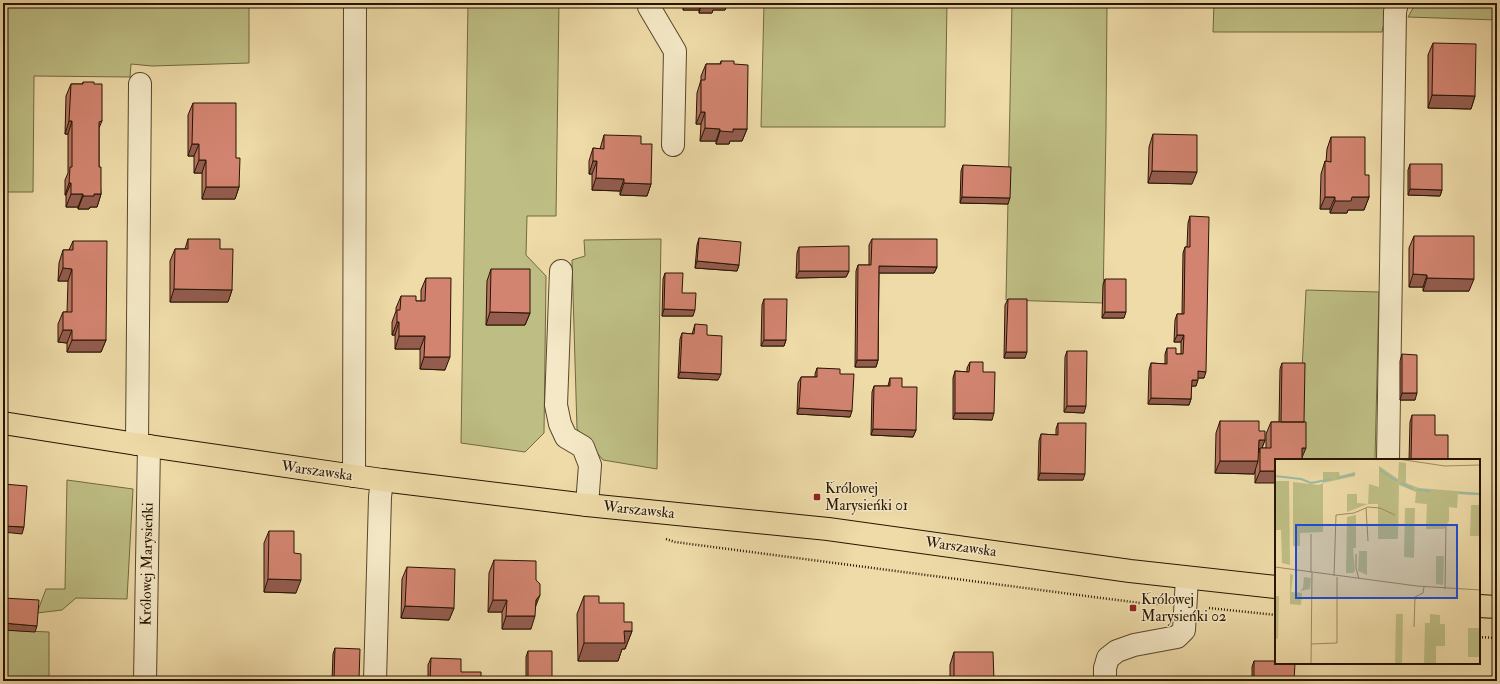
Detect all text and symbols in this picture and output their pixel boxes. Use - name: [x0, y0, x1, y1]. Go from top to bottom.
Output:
- street label: Warszawska: [279, 456, 355, 486]
- inset map: [1275, 459, 1480, 664]
- place label: Królowej Marysieńki 01: [825, 479, 908, 515]
- marker: Królowej Marysieńki 01: [812, 492, 822, 502]
- street label: Warszawska: [601, 497, 676, 523]
- street label: Królowej Marysieńki: [136, 502, 158, 626]
- street label: Warszawska: [923, 532, 999, 562]
- place label: Królowej Marysieńki 02: [1141, 590, 1227, 626]
- marker: Królowej Marysieńki 02: [1128, 603, 1138, 613]

